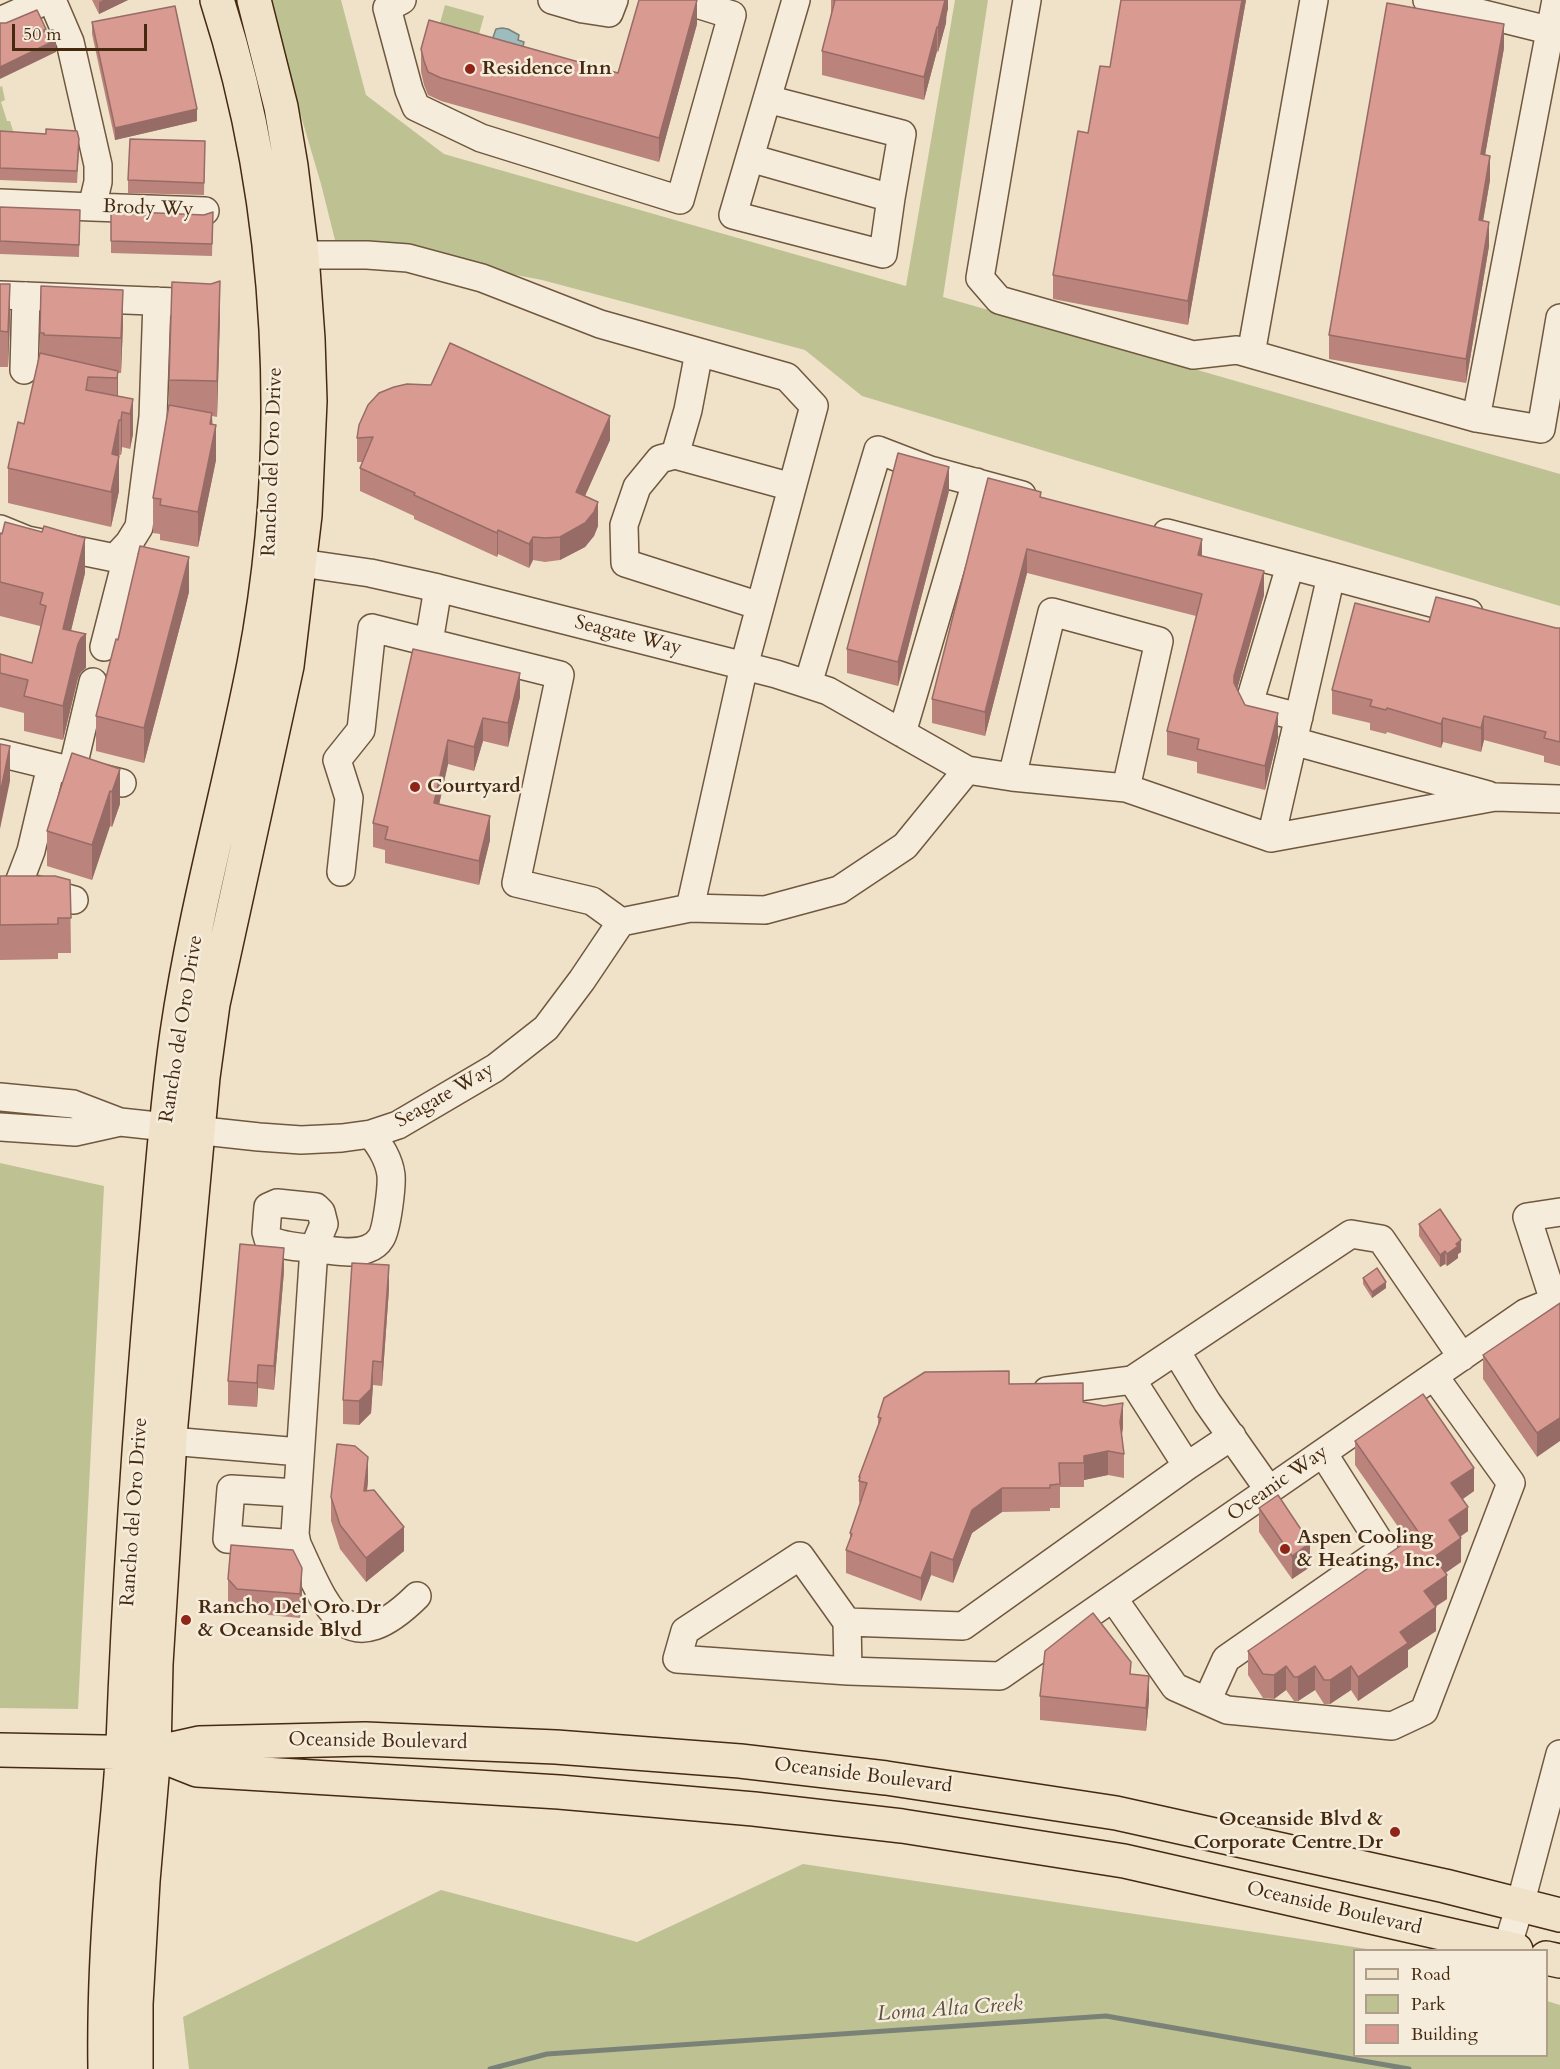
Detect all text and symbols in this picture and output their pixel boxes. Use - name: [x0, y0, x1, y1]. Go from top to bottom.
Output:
- scale bar: [15, 12, 150, 50]
- text: 50 m: [23, 22, 62, 47]
- place label: Residence Inn: [482, 57, 612, 81]
- marker: Residence Inn: [463, 62, 477, 76]
- street label: Brody Wy: [102, 195, 194, 223]
- street label: Rancho del Oro Drive: [258, 367, 288, 557]
- street label: Seagate Way: [572, 611, 684, 661]
- place label: Courtyard: [427, 775, 521, 799]
- marker: Courtyard: [408, 780, 422, 794]
- street label: Rancho del Oro Drive: [155, 934, 209, 1124]
- street label: Seagate Way: [392, 1058, 498, 1134]
- street label: Rancho del Oro Drive: [116, 1417, 154, 1607]
- street label: Oceanic Way: [1223, 1441, 1333, 1527]
- place label: Aspen Cooling & Heating, Inc.: [1297, 1526, 1440, 1573]
- marker: Aspen Cooling & Heating, Inc.: [1278, 1542, 1292, 1556]
- place label: Rancho Del Oro Dr & Oceanside Blvd: [198, 1596, 381, 1643]
- marker: Rancho Del Oro Dr & Oceanside Blvd: [179, 1613, 193, 1627]
- street label: Oceanside Boulevard: [288, 1728, 468, 1756]
- street label: Oceanside Boulevard: [773, 1753, 953, 1799]
- place label: Oceanside Blvd & Corporate Centre Dr: [1193, 1808, 1383, 1855]
- marker: Oceanside Blvd & Corporate Centre Dr: [1388, 1825, 1402, 1839]
- street label: Oceanside Boulevard: [1244, 1877, 1424, 1941]
- legend: [1353, 1949, 1548, 2057]
- text: Road: [1411, 1962, 1451, 1987]
- water label: Loma Alta Creek: [876, 1992, 1024, 2028]
- text: Park: [1411, 1992, 1446, 2017]
- text: Building: [1411, 2022, 1478, 2047]

